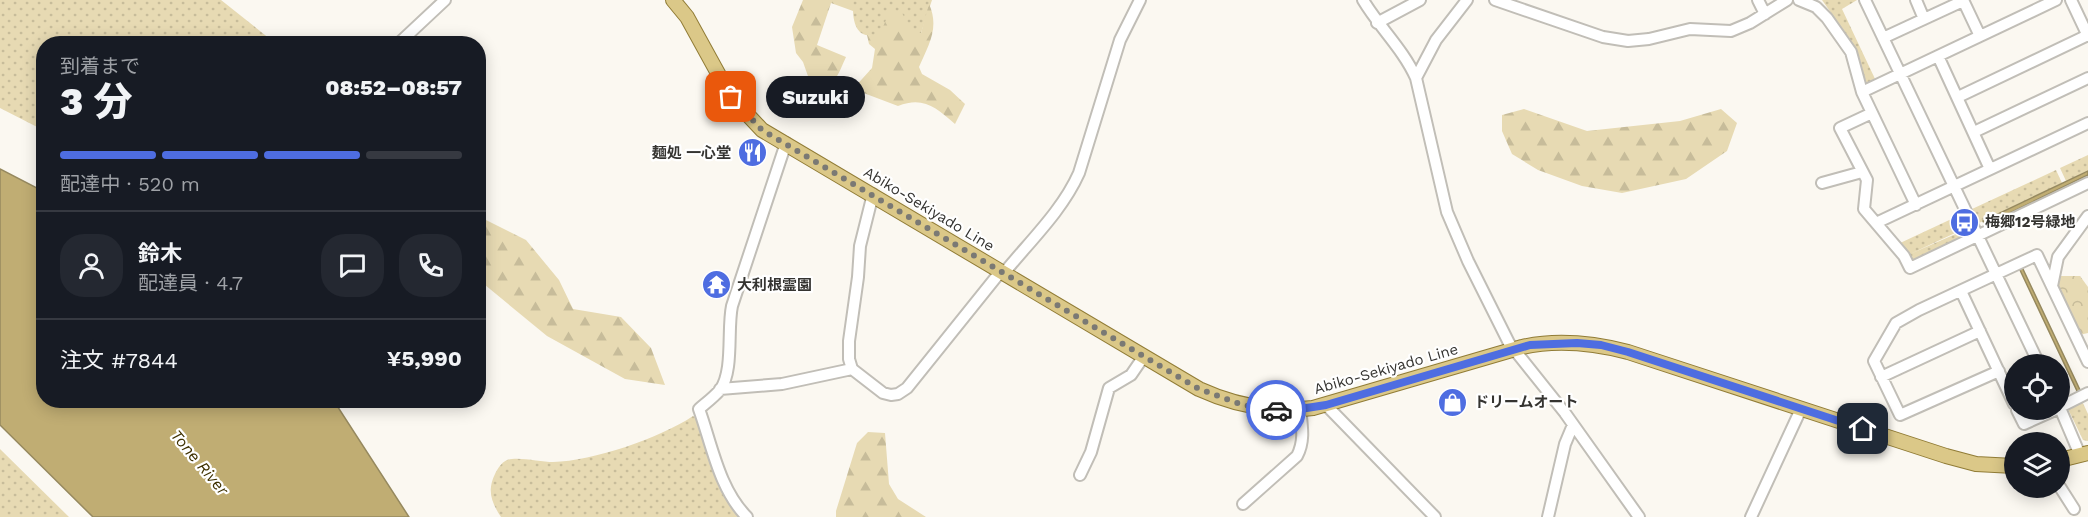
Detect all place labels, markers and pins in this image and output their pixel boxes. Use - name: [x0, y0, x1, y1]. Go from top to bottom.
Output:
- pin: [705, 71, 756, 122]
- callout: Suzuki: [767, 76, 866, 118]
- restaurant icon: 麺処 一心堂: [736, 137, 768, 169]
- place label: 麺処 一心堂: [652, 144, 731, 162]
- bus stop icon: 梅郷12号緑地: [1948, 206, 1980, 238]
- place label: 梅郷12号緑地: [1985, 213, 2075, 231]
- temple icon: 大利根霊園: [700, 269, 732, 301]
- place label: 大利根霊園: [737, 276, 812, 294]
- shop icon: ドリームオート: [1437, 386, 1469, 418]
- place label: ドリームオート: [1474, 393, 1579, 411]
- pin: [1837, 403, 1888, 454]

